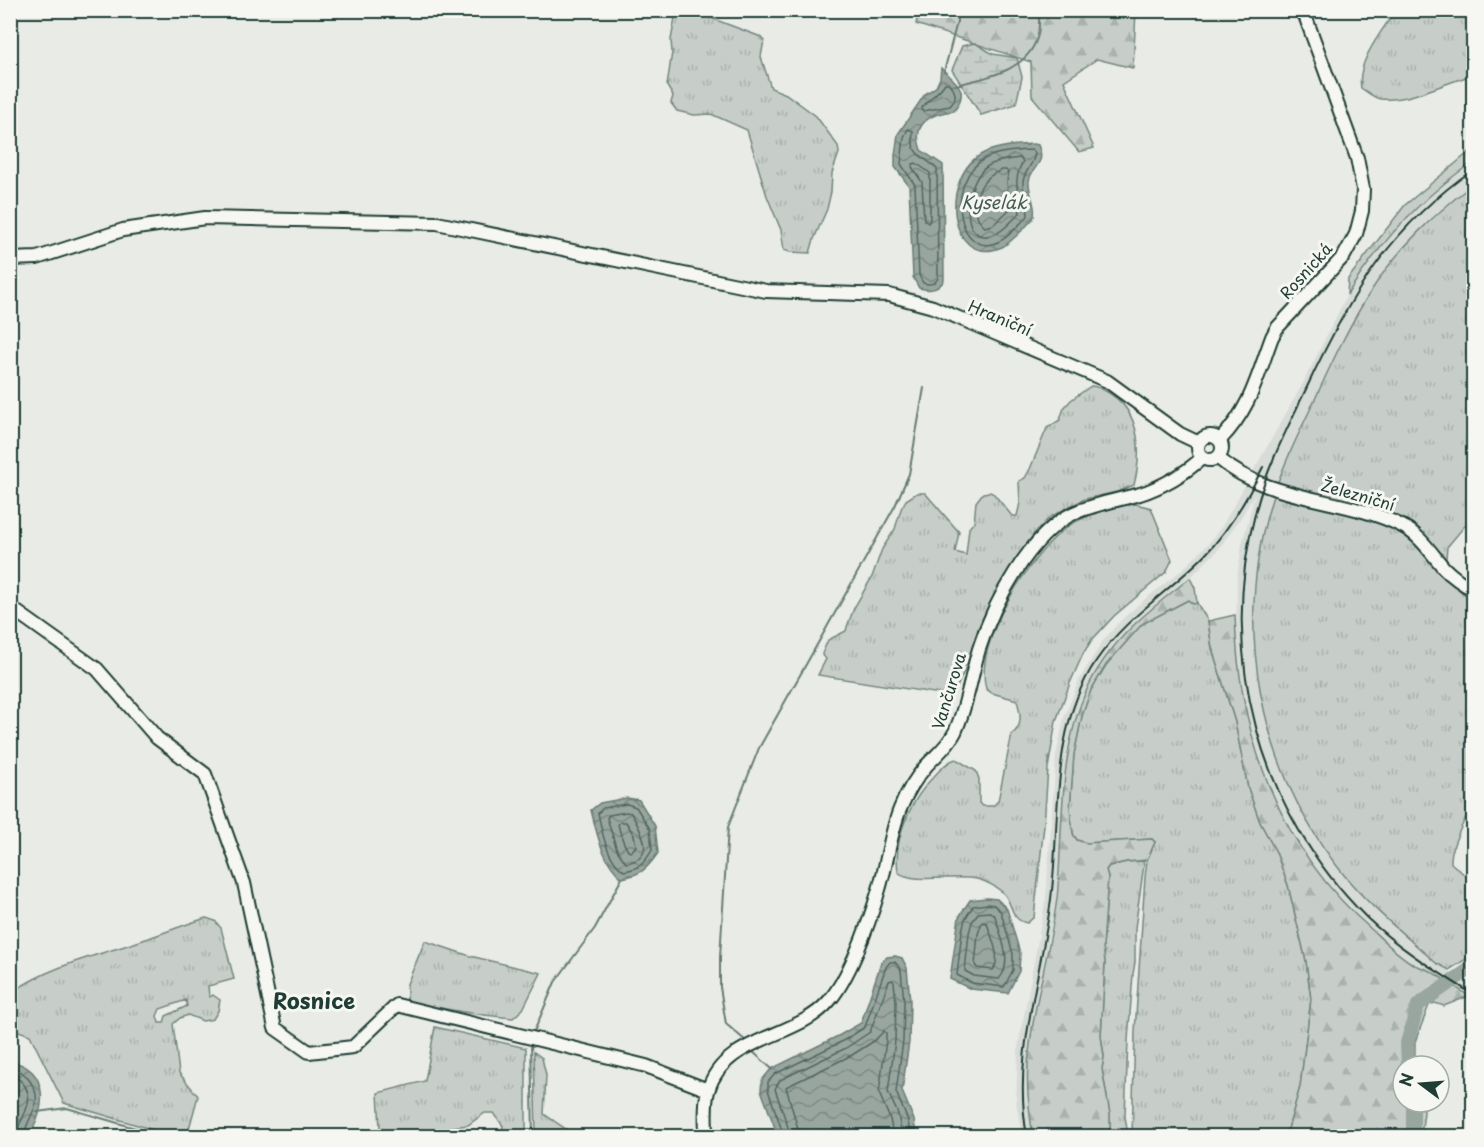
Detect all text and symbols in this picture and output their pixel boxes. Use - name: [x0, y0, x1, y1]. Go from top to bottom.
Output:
- water label: Kyselák: [961, 188, 1028, 215]
- street label: Rosnická: [1273, 237, 1337, 304]
- street label: Hraniční: [965, 293, 1037, 341]
- street label: Železniční: [1319, 472, 1399, 516]
- street label: Vančurova: [925, 649, 971, 732]
- district label: Rosnice: [273, 983, 355, 1016]
- north arrow: [1391, 1054, 1451, 1114]
- text: N: [1392, 1070, 1419, 1089]

